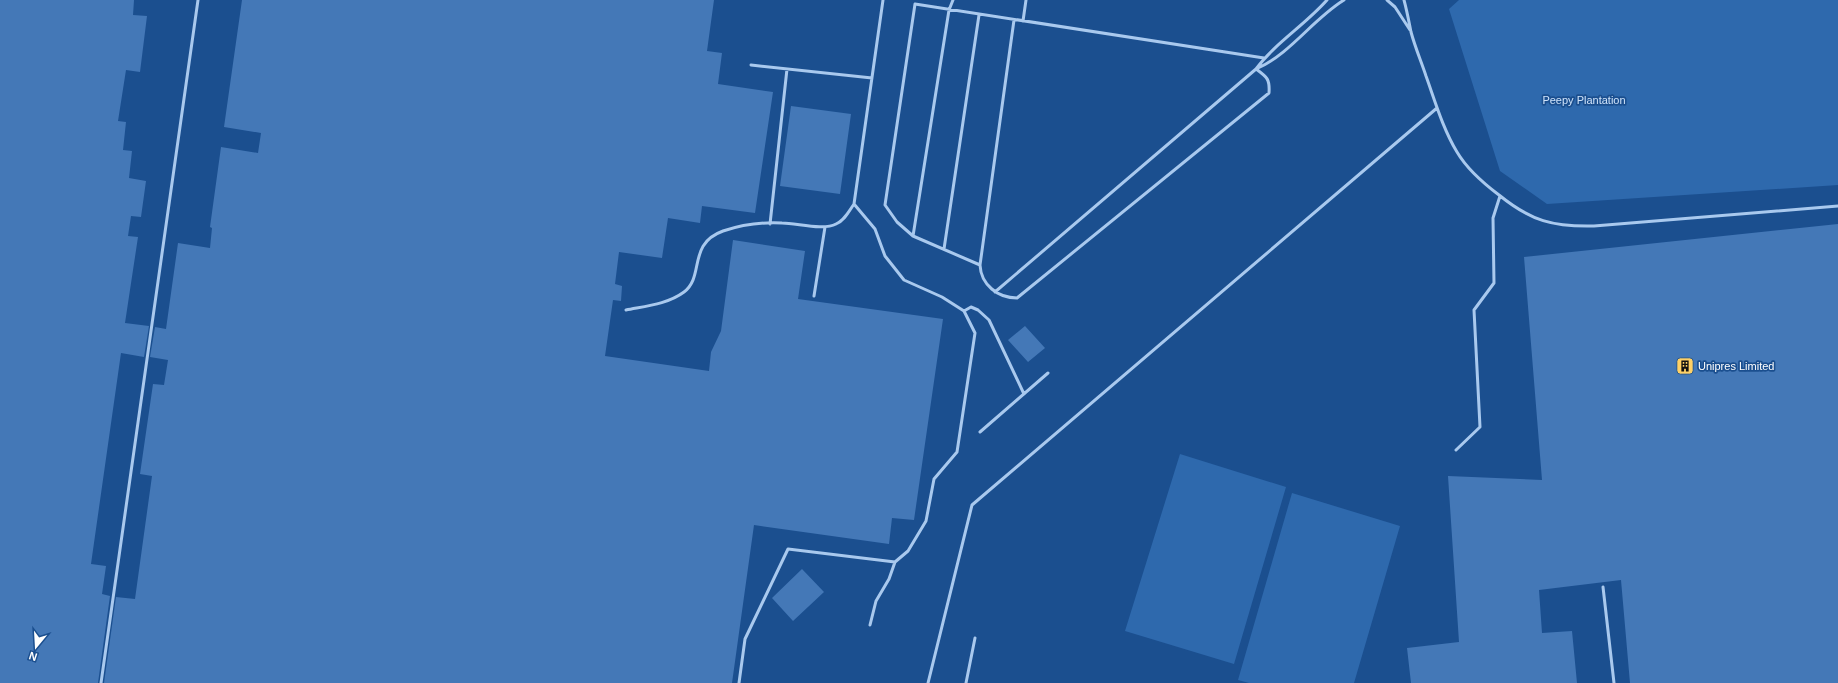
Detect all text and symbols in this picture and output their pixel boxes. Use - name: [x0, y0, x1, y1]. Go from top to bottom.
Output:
- park label: Peepy Plantation: [1542, 94, 1626, 106]
- building icon: Unipres Limited: [1675, 356, 1695, 376]
- place label: Unipres Limited: [1698, 360, 1774, 372]
- north arrow: [16, 627, 56, 667]
- text: N: [27, 650, 39, 663]

